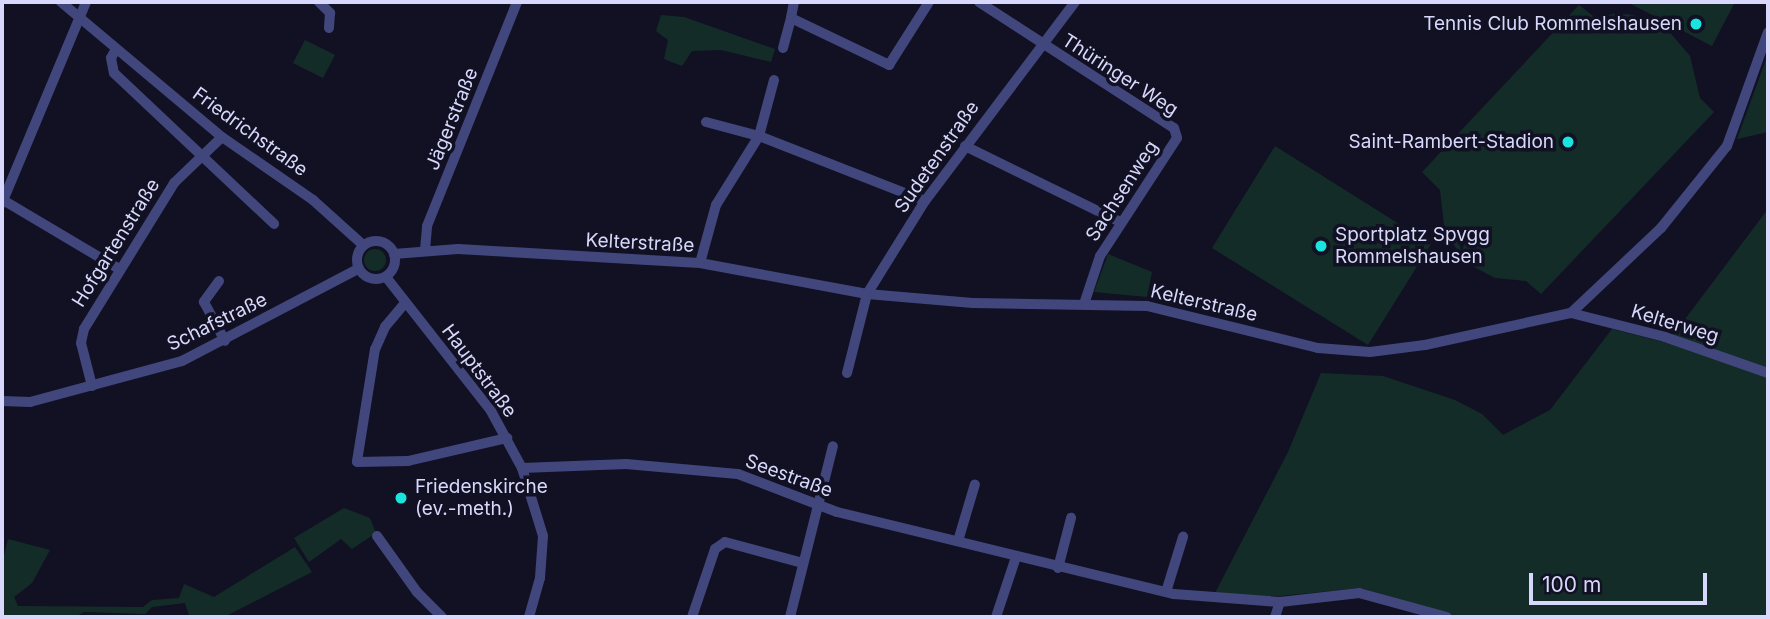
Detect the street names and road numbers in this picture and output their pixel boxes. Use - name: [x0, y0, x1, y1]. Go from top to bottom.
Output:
- street label: Thüringer Weg: [1058, 29, 1182, 121]
- street label: Jägerstraße: [421, 65, 483, 173]
- street label: Friedrichstraße: [188, 83, 312, 181]
- street label: Sudetenstraße: [890, 97, 984, 217]
- street label: Sachsenweg: [1081, 136, 1163, 246]
- street label: Hofgartenstraße: [67, 175, 165, 311]
- street label: Kelterstraße: [585, 229, 695, 257]
- street label: Kelterstraße: [1148, 280, 1260, 326]
- street label: Schafstraße: [163, 288, 271, 356]
- street label: Kelterweg: [1628, 300, 1722, 348]
- street label: Hauptstraße: [437, 320, 521, 422]
- street label: Seestraße: [742, 450, 836, 502]

